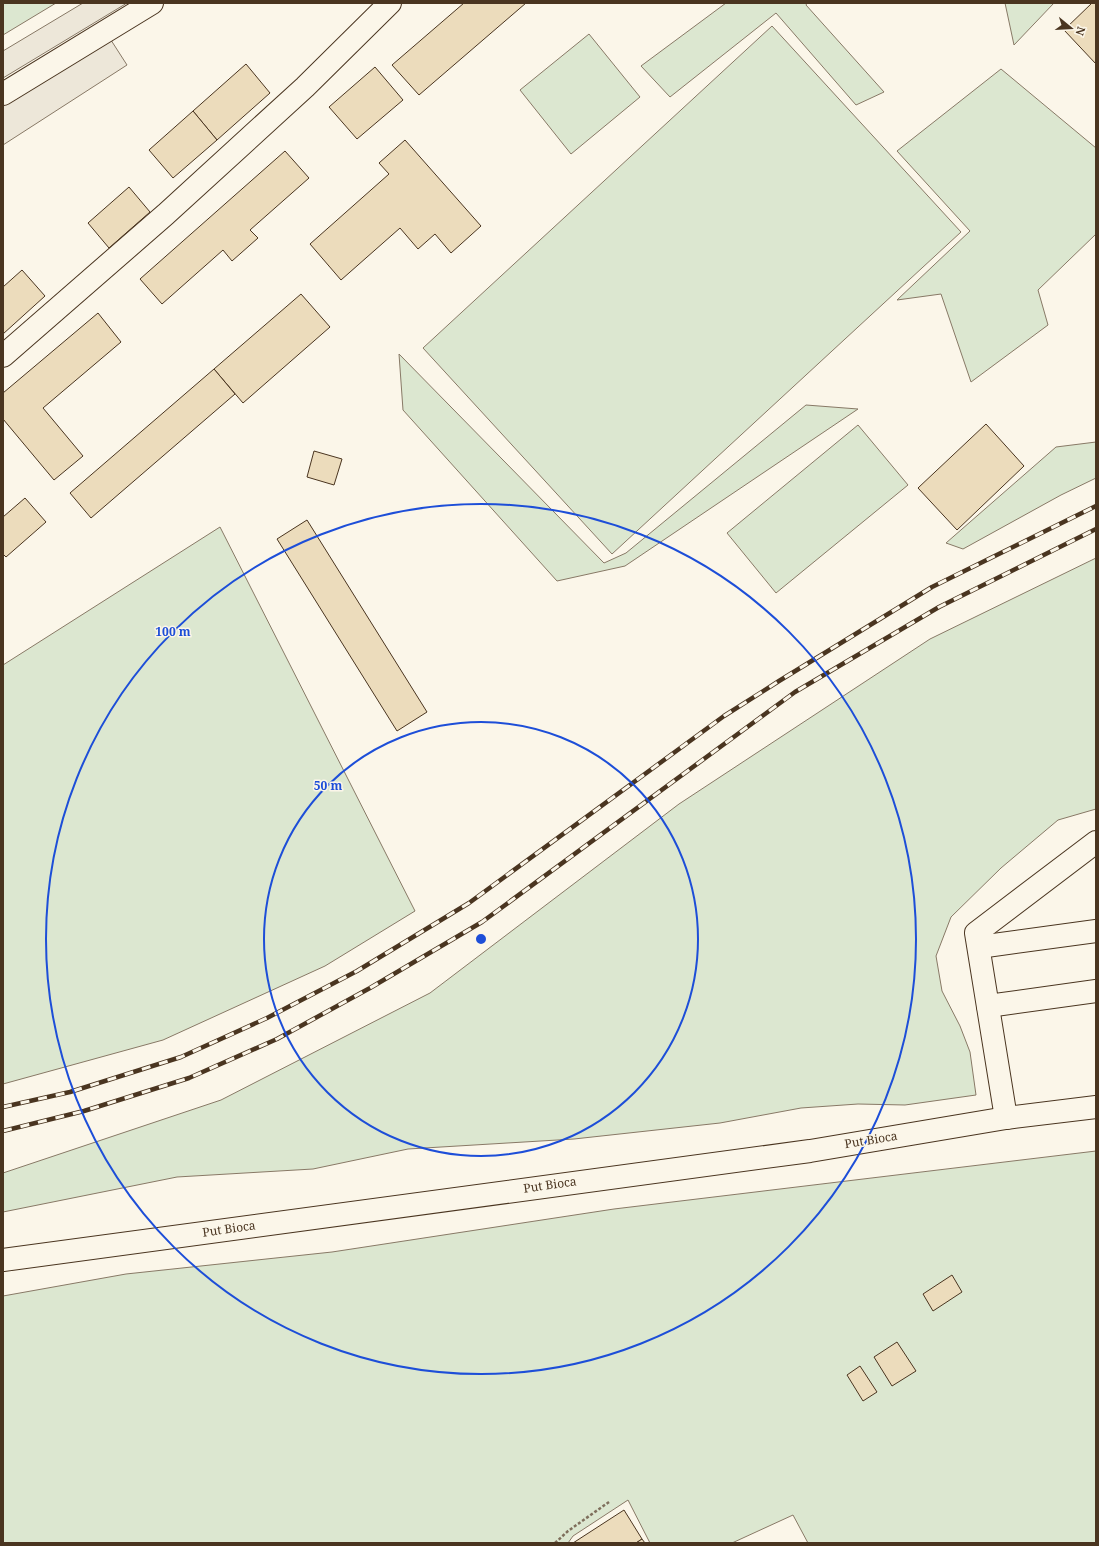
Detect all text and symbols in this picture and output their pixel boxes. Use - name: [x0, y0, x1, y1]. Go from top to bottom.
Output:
- north arrow: [1051, 8, 1091, 48]
- text: N: [1072, 25, 1089, 38]
- text: 100 m: [155, 623, 191, 640]
- text: 50 m: [314, 777, 342, 794]
- centre of rings: [474, 932, 488, 946]
- street label: Put Bioca: [843, 1127, 899, 1152]
- street label: Put Bioca: [522, 1172, 578, 1197]
- street label: Put Bioca: [201, 1216, 257, 1241]

